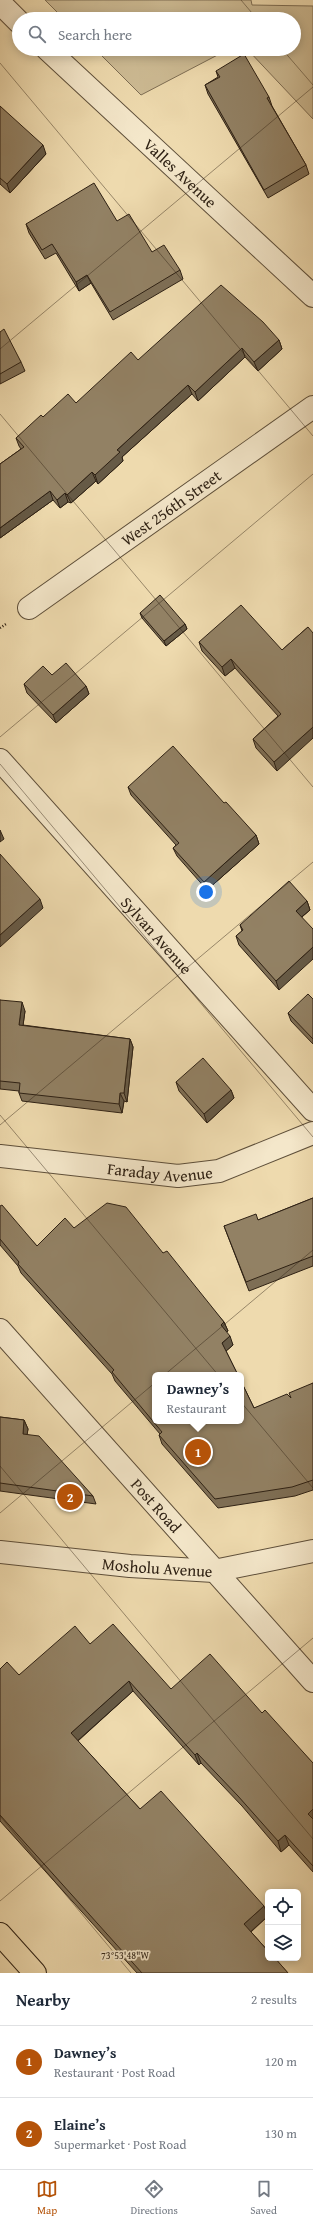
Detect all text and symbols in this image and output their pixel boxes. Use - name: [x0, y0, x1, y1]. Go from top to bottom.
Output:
- search box: [12, 12, 301, 56]
- icon: search: [26, 23, 48, 45]
- text: Search here: [58, 24, 132, 45]
- street label: Valles Avenue: [138, 133, 222, 213]
- street label: West 256th Street: [116, 463, 226, 551]
- your location: [196, 882, 216, 902]
- street label: Sylvan Avenue: [115, 891, 198, 979]
- street label: Faraday Avenue: [106, 1156, 214, 1188]
- popup: [152, 1372, 244, 1424]
- text: Dawney’s: [167, 1378, 229, 1399]
- text: Restaurant: [167, 1399, 227, 1418]
- pin: 1: [185, 1437, 211, 1467]
- street label: Post Road: [126, 1473, 188, 1538]
- pin: 2: [57, 1482, 83, 1512]
- street label: Mosholu Avenue: [101, 1551, 213, 1583]
- map controls: [265, 1889, 301, 1961]
- button: locate: [265, 1889, 301, 1925]
- button: layers: [265, 1925, 301, 1961]
- text: 73°53'48"W: [101, 1948, 149, 1963]
- text: Nearby: [16, 1987, 70, 2012]
- text: 2 results: [251, 1990, 297, 2009]
- text: Dawney’s: [54, 2042, 116, 2063]
- text: 1: [26, 2052, 32, 2071]
- text: 120 m: [265, 2052, 297, 2071]
- text: Restaurant · Post Road: [54, 2063, 175, 2082]
- text: Elaine’s: [54, 2114, 106, 2135]
- text: 2: [26, 2124, 32, 2143]
- text: 130 m: [265, 2124, 297, 2143]
- text: Supermarket · Post Road: [54, 2135, 186, 2154]
- tab: Map: [36, 2178, 58, 2218]
- tab: Directions: [131, 2178, 178, 2218]
- tab: Saved: [250, 2178, 277, 2218]

